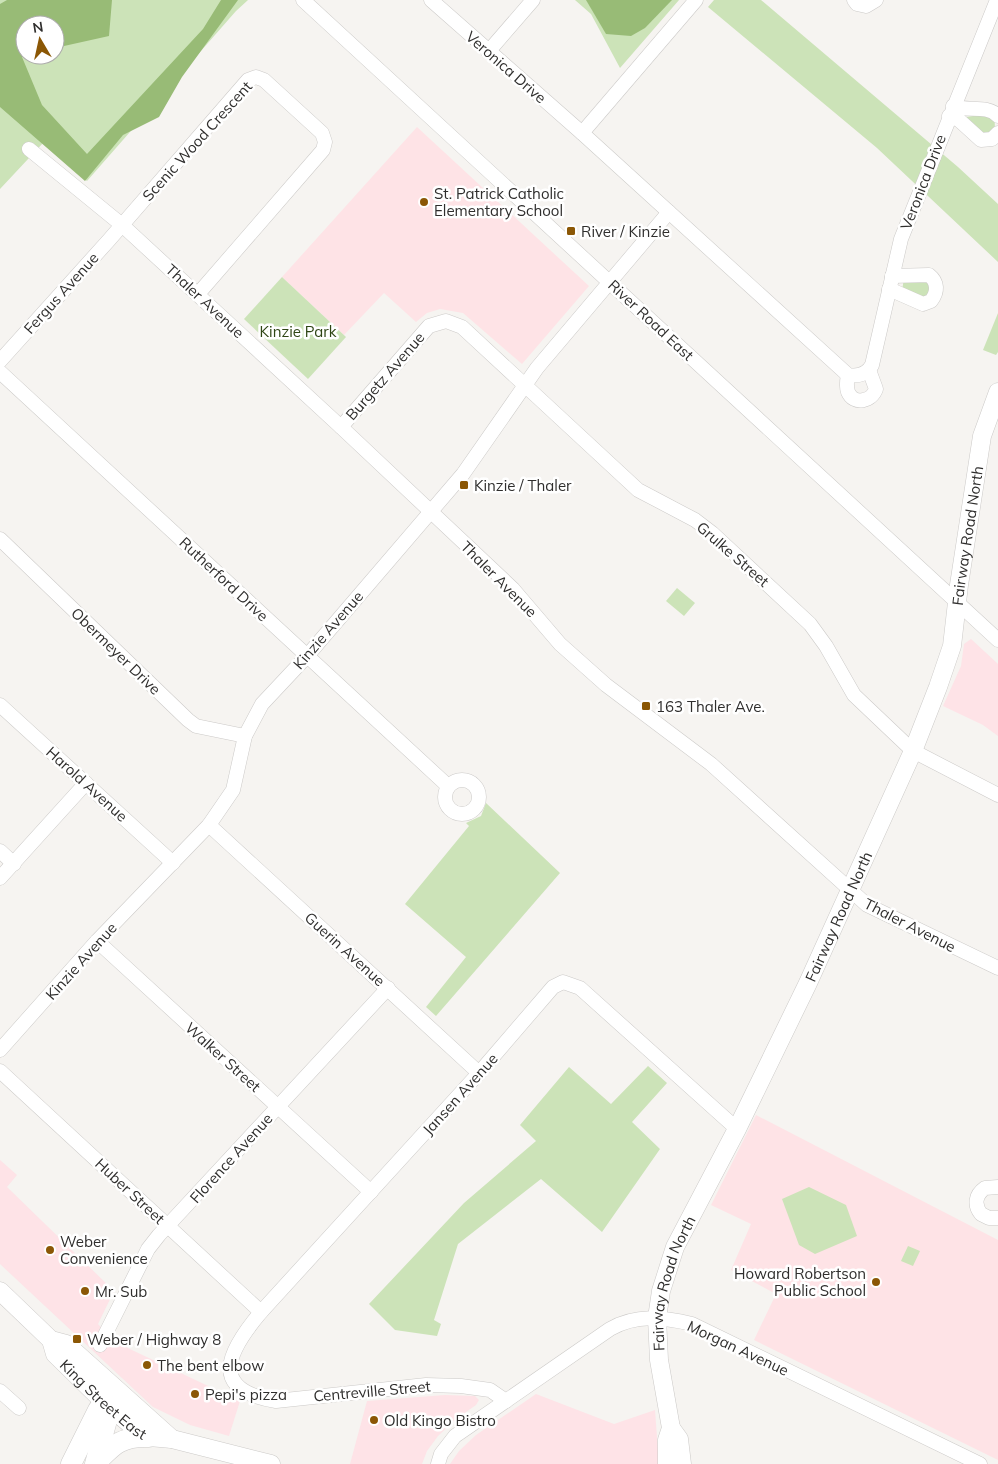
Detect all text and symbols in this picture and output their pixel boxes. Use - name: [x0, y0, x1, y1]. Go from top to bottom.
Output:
- north arrow: [15, 15, 65, 65]
- text: N: [31, 17, 45, 37]
- street label: Veronica Drive: [462, 27, 550, 107]
- street label: Scenic Wood Crescent: [138, 77, 256, 205]
- street label: Veronica Drive: [896, 132, 950, 232]
- place label: St. Patrick Catholic Elementary School: [434, 184, 564, 220]
- marker: St. Patrick Catholic Elementary School: [418, 196, 430, 208]
- place label: River / Kinzie: [581, 222, 670, 241]
- marker: River / Kinzie: [565, 225, 577, 237]
- street label: Fergus Avenue: [19, 248, 103, 338]
- street label: Thaler Avenue: [162, 260, 248, 342]
- street label: River Road East: [604, 275, 698, 365]
- park label: Kinzie Park: [260, 322, 337, 341]
- street label: Burgetz Avenue: [342, 328, 428, 424]
- street label: Fairway Road North: [947, 465, 987, 606]
- place label: Kinzie / Thaler: [474, 476, 572, 495]
- marker: Kinzie / Thaler: [458, 479, 470, 491]
- street label: Grulke Street: [693, 517, 773, 591]
- street label: Rutherford Drive: [175, 533, 273, 625]
- street label: Thaler Avenue: [457, 537, 541, 621]
- street label: Kinzie Avenue: [289, 587, 367, 673]
- street label: Obermeyer Drive: [67, 604, 165, 698]
- place label: 163 Thaler Ave.: [656, 697, 765, 716]
- marker: 163 Thaler Ave.: [640, 700, 652, 712]
- street label: Harold Avenue: [42, 742, 132, 826]
- street label: Fairway Road North: [800, 848, 876, 984]
- street label: Thaler Avenue: [861, 894, 959, 956]
- street label: Guerin Avenue: [301, 908, 389, 990]
- street label: Kinzie Avenue: [41, 918, 121, 1004]
- street label: Walker Street: [181, 1018, 265, 1096]
- street label: Jansen Avenue: [418, 1049, 502, 1139]
- street label: Florence Avenue: [186, 1109, 276, 1207]
- street label: Huber Street: [91, 1154, 169, 1228]
- street label: Fairway Road North: [647, 1212, 699, 1352]
- place label: Weber Convenience: [60, 1232, 148, 1268]
- marker: Weber Convenience: [44, 1244, 56, 1256]
- place label: Howard Robertson Public School: [734, 1264, 866, 1300]
- marker: Howard Robertson Public School: [870, 1276, 882, 1288]
- place label: Mr. Sub: [95, 1282, 147, 1301]
- marker: Mr. Sub: [79, 1285, 91, 1297]
- street label: Morgan Avenue: [684, 1316, 792, 1380]
- place label: Weber / Highway 8: [87, 1330, 221, 1349]
- marker: Weber / Highway 8: [71, 1333, 83, 1345]
- street label: King Street East: [56, 1355, 150, 1443]
- place label: The bent elbow: [157, 1356, 264, 1375]
- marker: The bent elbow: [141, 1359, 153, 1371]
- street label: Centreville Street: [313, 1376, 431, 1406]
- place label: Pepi's pizza: [205, 1385, 287, 1404]
- marker: Pepi's pizza: [189, 1388, 201, 1400]
- place label: Old Kingo Bistro: [384, 1411, 496, 1430]
- marker: Old Kingo Bistro: [368, 1414, 380, 1426]

